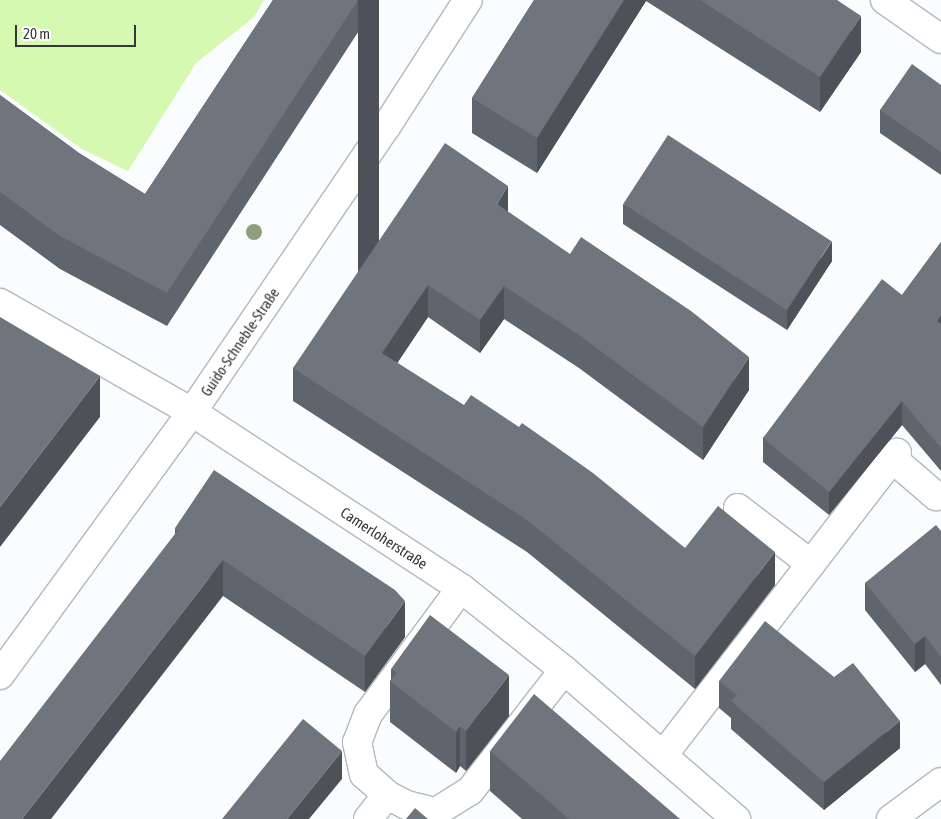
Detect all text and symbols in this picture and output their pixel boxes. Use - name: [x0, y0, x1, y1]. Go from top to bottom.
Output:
- scale bar: [18, 15, 139, 47]
- text: 20 m: [23, 25, 50, 42]
- street label: Guido-Schneble-Straße: [197, 284, 283, 400]
- street label: Camerloherstraße: [337, 503, 431, 573]

